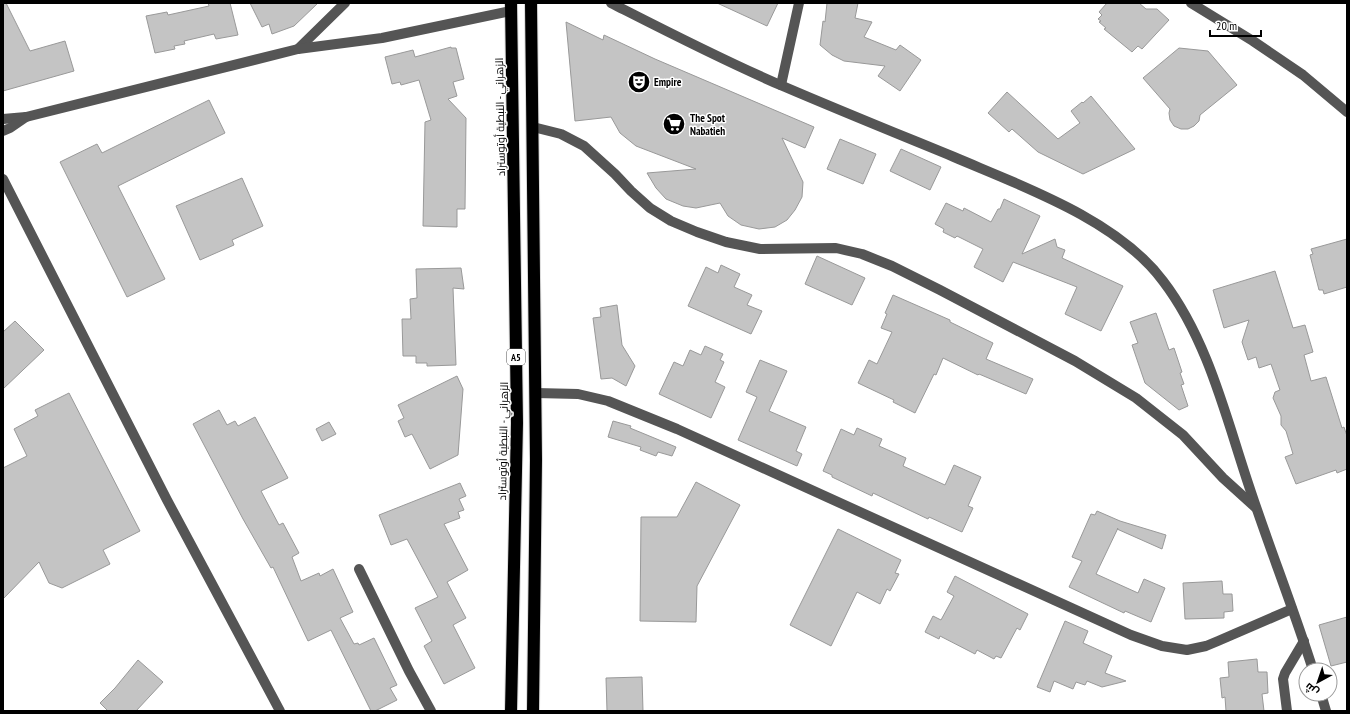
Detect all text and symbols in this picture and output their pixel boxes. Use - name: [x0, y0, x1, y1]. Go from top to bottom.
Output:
- scale bar: [1210, 12, 1261, 38]
- text: 20 m: [1216, 18, 1237, 33]
- street label: الزهراني - النبطية أوتوستراد: [492, 57, 510, 176]
- theatre icon: Empire: [626, 69, 652, 95]
- place label: Empire: [654, 75, 682, 89]
- supermarket icon: The Spot Nabatieh: [661, 111, 687, 137]
- place label: The Spot Nabatieh: [690, 111, 726, 138]
- road number: A5: [507, 349, 525, 365]
- street label: الزهراني - النبطية أوتوستراد: [495, 382, 513, 501]
- north arrow: [1298, 662, 1338, 702]
- text: ش: [1302, 680, 1321, 700]

